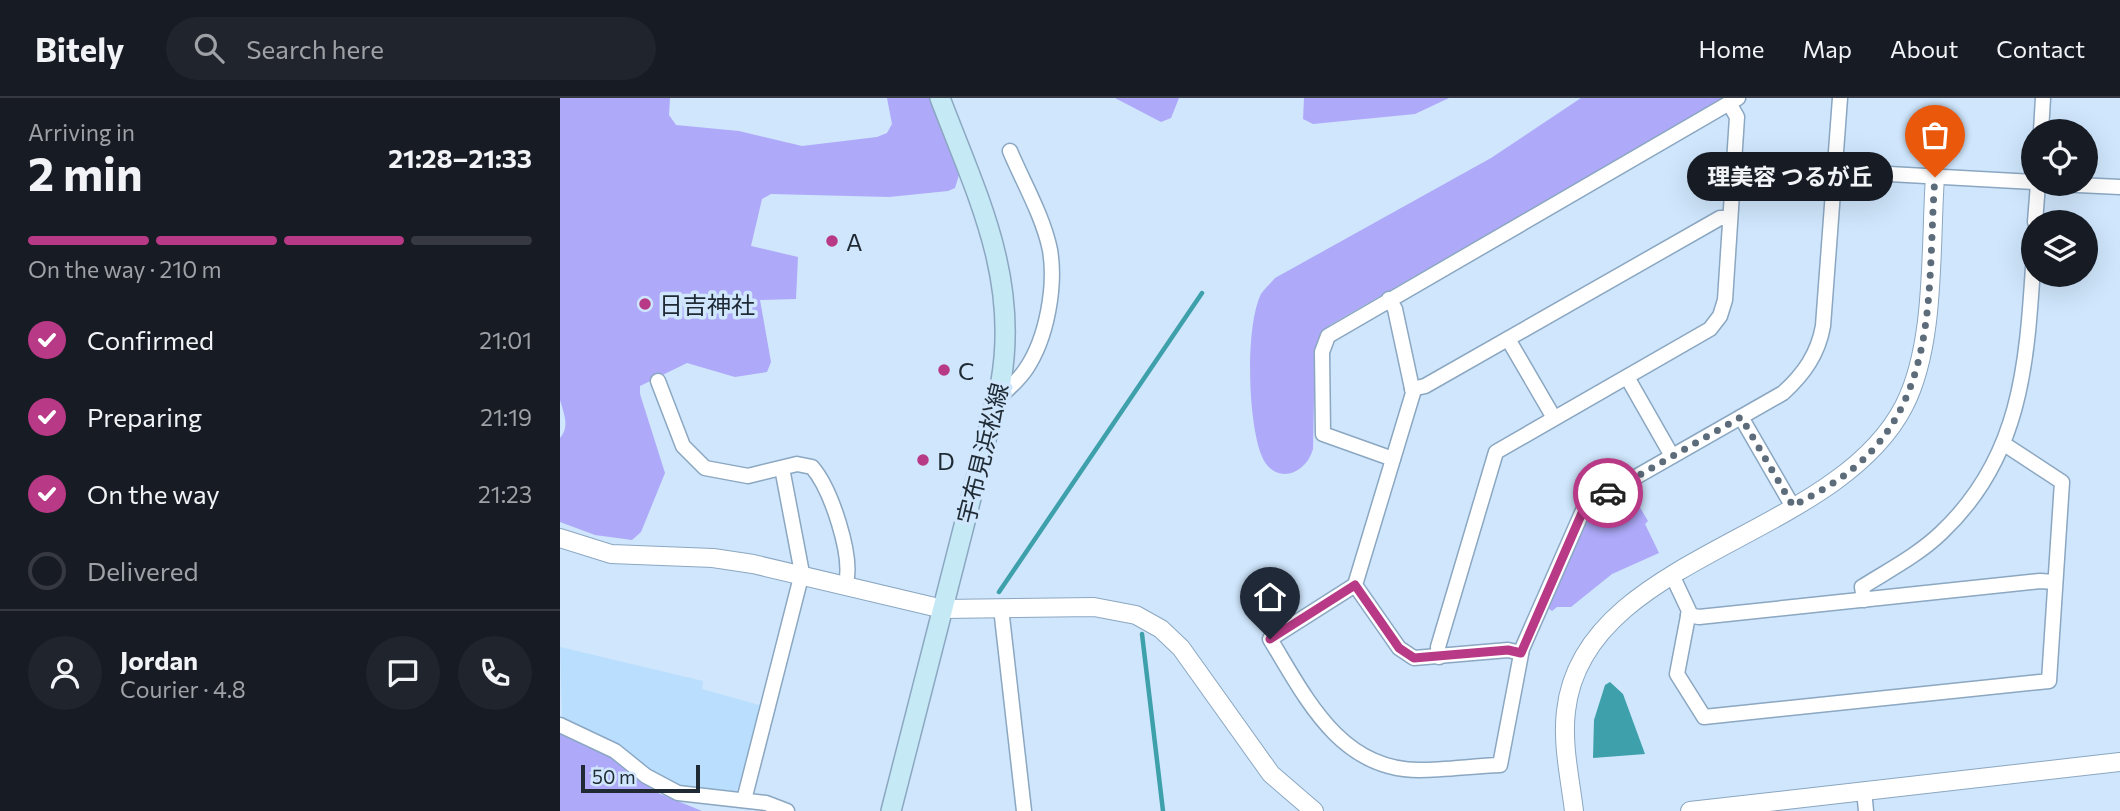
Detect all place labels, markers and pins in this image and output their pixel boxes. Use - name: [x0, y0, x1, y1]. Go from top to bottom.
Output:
- pin: [1905, 105, 1965, 177]
- callout: 理美容 つるが丘: [1686, 153, 1893, 202]
- place label: A: [846, 227, 863, 256]
- marker: A: [824, 233, 840, 249]
- place label: 日吉神社: [659, 290, 755, 319]
- marker: 日吉神社: [637, 296, 653, 312]
- place label: C: [958, 356, 974, 385]
- marker: C: [936, 362, 952, 378]
- place label: D: [937, 446, 955, 475]
- marker: D: [915, 452, 931, 468]
- pin: [1240, 567, 1300, 639]

